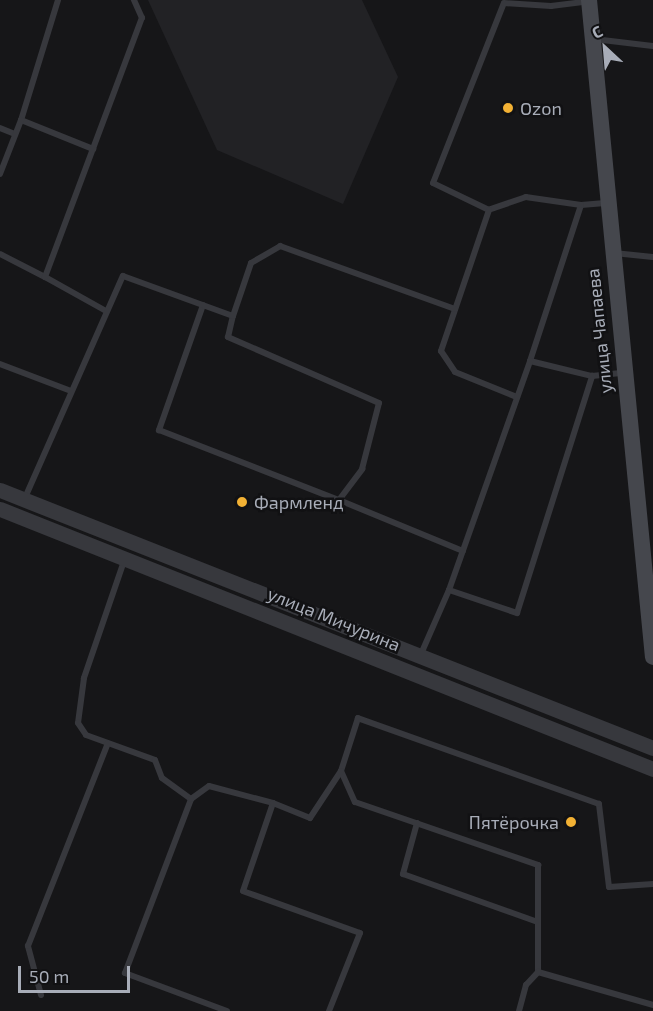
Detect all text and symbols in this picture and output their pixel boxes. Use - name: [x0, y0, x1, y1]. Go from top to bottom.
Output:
- north arrow: [575, 18, 635, 78]
- text: С: [588, 21, 605, 42]
- place label: Ozon: [520, 97, 562, 119]
- marker: Ozon: [501, 101, 515, 115]
- street label: улица Чапаева: [582, 268, 616, 394]
- place label: Фармленд: [254, 491, 344, 513]
- marker: Фармленд: [235, 495, 249, 509]
- street label: улица Мичурина: [264, 583, 404, 655]
- place label: Пятёрочка: [469, 811, 559, 833]
- marker: Пятёрочка: [564, 815, 578, 829]
- scale bar: [21, 954, 134, 992]
- text: 50 m: [29, 965, 69, 987]

